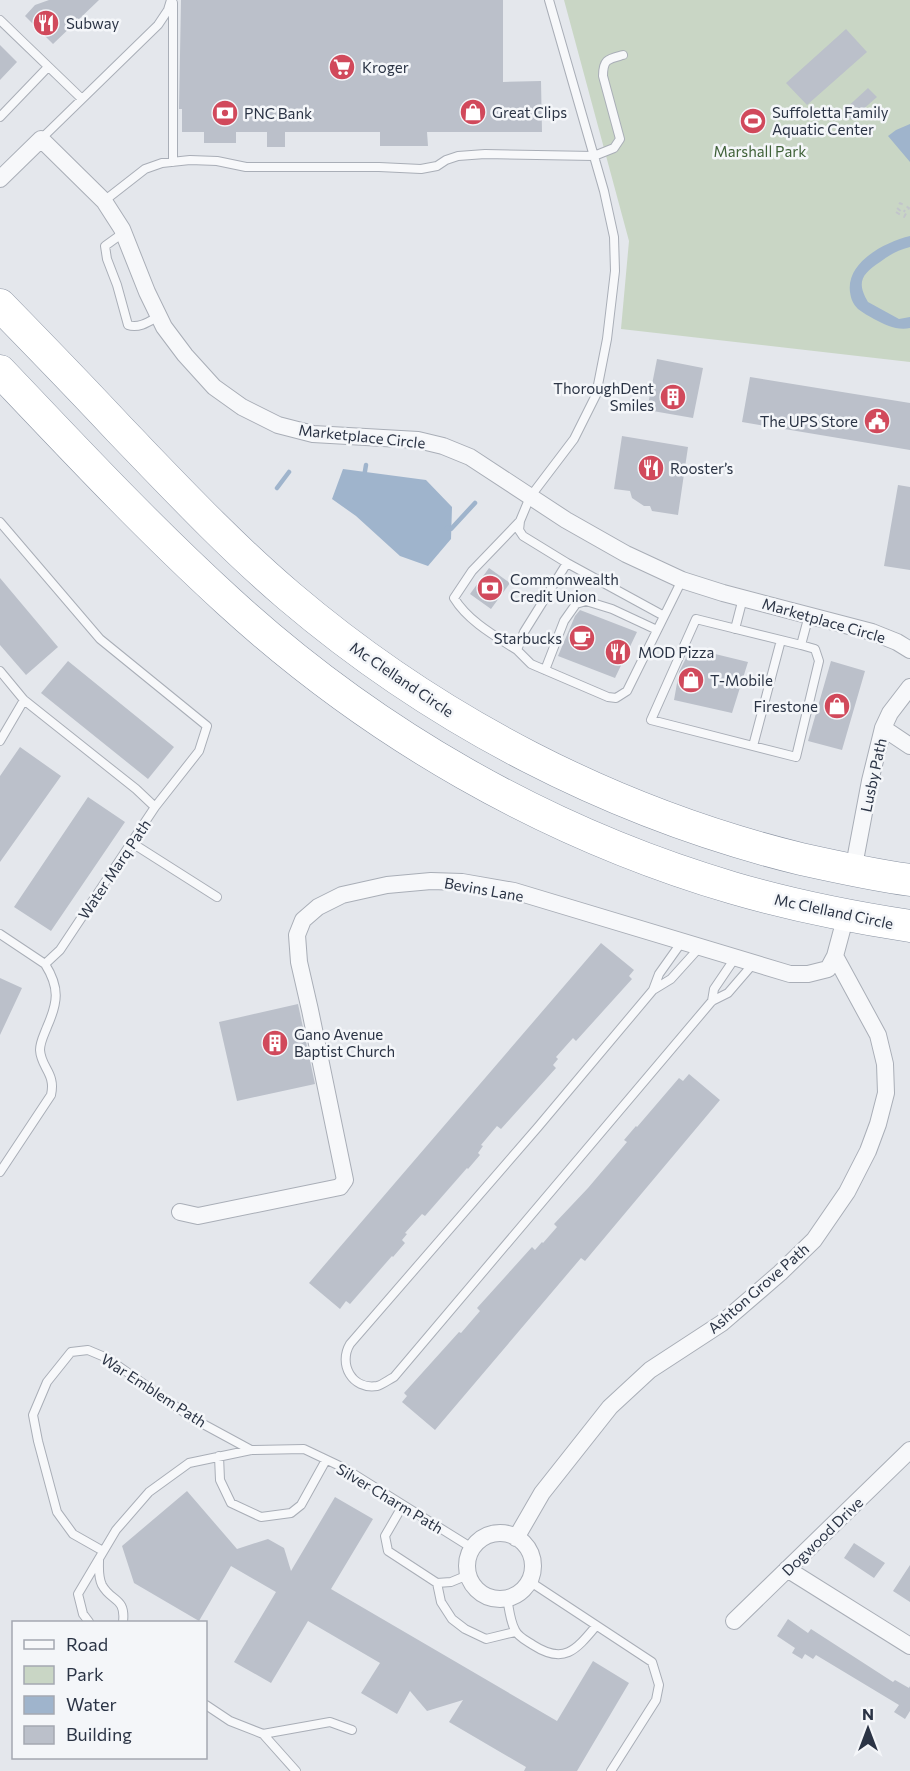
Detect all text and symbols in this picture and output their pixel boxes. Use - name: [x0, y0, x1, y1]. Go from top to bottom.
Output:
- restaurant icon: Subway: [31, 8, 61, 38]
- place label: Subway: [66, 14, 119, 32]
- supermarket icon: Kroger: [327, 52, 357, 82]
- place label: Kroger: [362, 58, 409, 76]
- shop icon: Great Clips: [458, 97, 488, 127]
- bank icon: PNC Bank: [210, 98, 240, 128]
- place label: Great Clips: [492, 103, 567, 121]
- place label: Suffoletta Family Aquatic Center: [772, 103, 889, 138]
- place label: PNC Bank: [244, 104, 312, 122]
- sports icon: Suffoletta Family Aquatic Center: [738, 106, 768, 136]
- park label: Marshall Park: [714, 142, 806, 160]
- place label: ThoroughDent Smiles: [553, 379, 654, 414]
- building icon: ThoroughDent Smiles: [658, 382, 688, 412]
- public building icon: The UPS Store: [862, 406, 892, 436]
- place label: The UPS Store: [760, 412, 858, 430]
- street label: Marketplace Circle: [298, 420, 426, 452]
- restaurant icon: Rooster’s: [636, 453, 666, 483]
- place label: Rooster’s: [670, 459, 734, 477]
- place label: Commonwealth Credit Union: [510, 570, 619, 605]
- bank icon: Commonwealth Credit Union: [475, 573, 505, 603]
- street label: Marketplace Circle: [760, 594, 888, 646]
- cafe icon: Starbucks: [567, 623, 597, 653]
- place label: Starbucks: [494, 629, 562, 647]
- restaurant icon: MOD Pizza: [603, 637, 633, 667]
- street label: Mc Clelland Circle: [347, 638, 457, 720]
- place label: MOD Pizza: [638, 643, 714, 661]
- shop icon: T-Mobile: [676, 665, 706, 695]
- place label: T-Mobile: [710, 671, 773, 689]
- shop icon: Firestone: [822, 691, 852, 721]
- place label: Firestone: [754, 697, 818, 715]
- street label: Lusby Path: [856, 736, 890, 814]
- street label: Water Marq Path: [74, 816, 154, 922]
- street label: Bevins Lane: [443, 873, 525, 905]
- street label: Mc Clelland Circle: [773, 890, 895, 932]
- place label: Gano Avenue Baptist Church: [294, 1025, 395, 1060]
- building icon: Gano Avenue Baptist Church: [260, 1028, 290, 1058]
- street label: Ashton Grove Path: [704, 1239, 812, 1337]
- street label: War Emblem Path: [98, 1349, 210, 1431]
- street label: Silver Charm Path: [333, 1459, 447, 1537]
- street label: Dogwood Drive: [778, 1493, 866, 1579]
- legend: [12, 1621, 207, 1759]
- text: Road: [66, 1633, 108, 1655]
- text: Park: [66, 1663, 104, 1685]
- text: Water: [66, 1693, 117, 1715]
- north arrow: [838, 1699, 898, 1759]
- text: N: [862, 1704, 874, 1723]
- text: Building: [66, 1723, 132, 1745]

